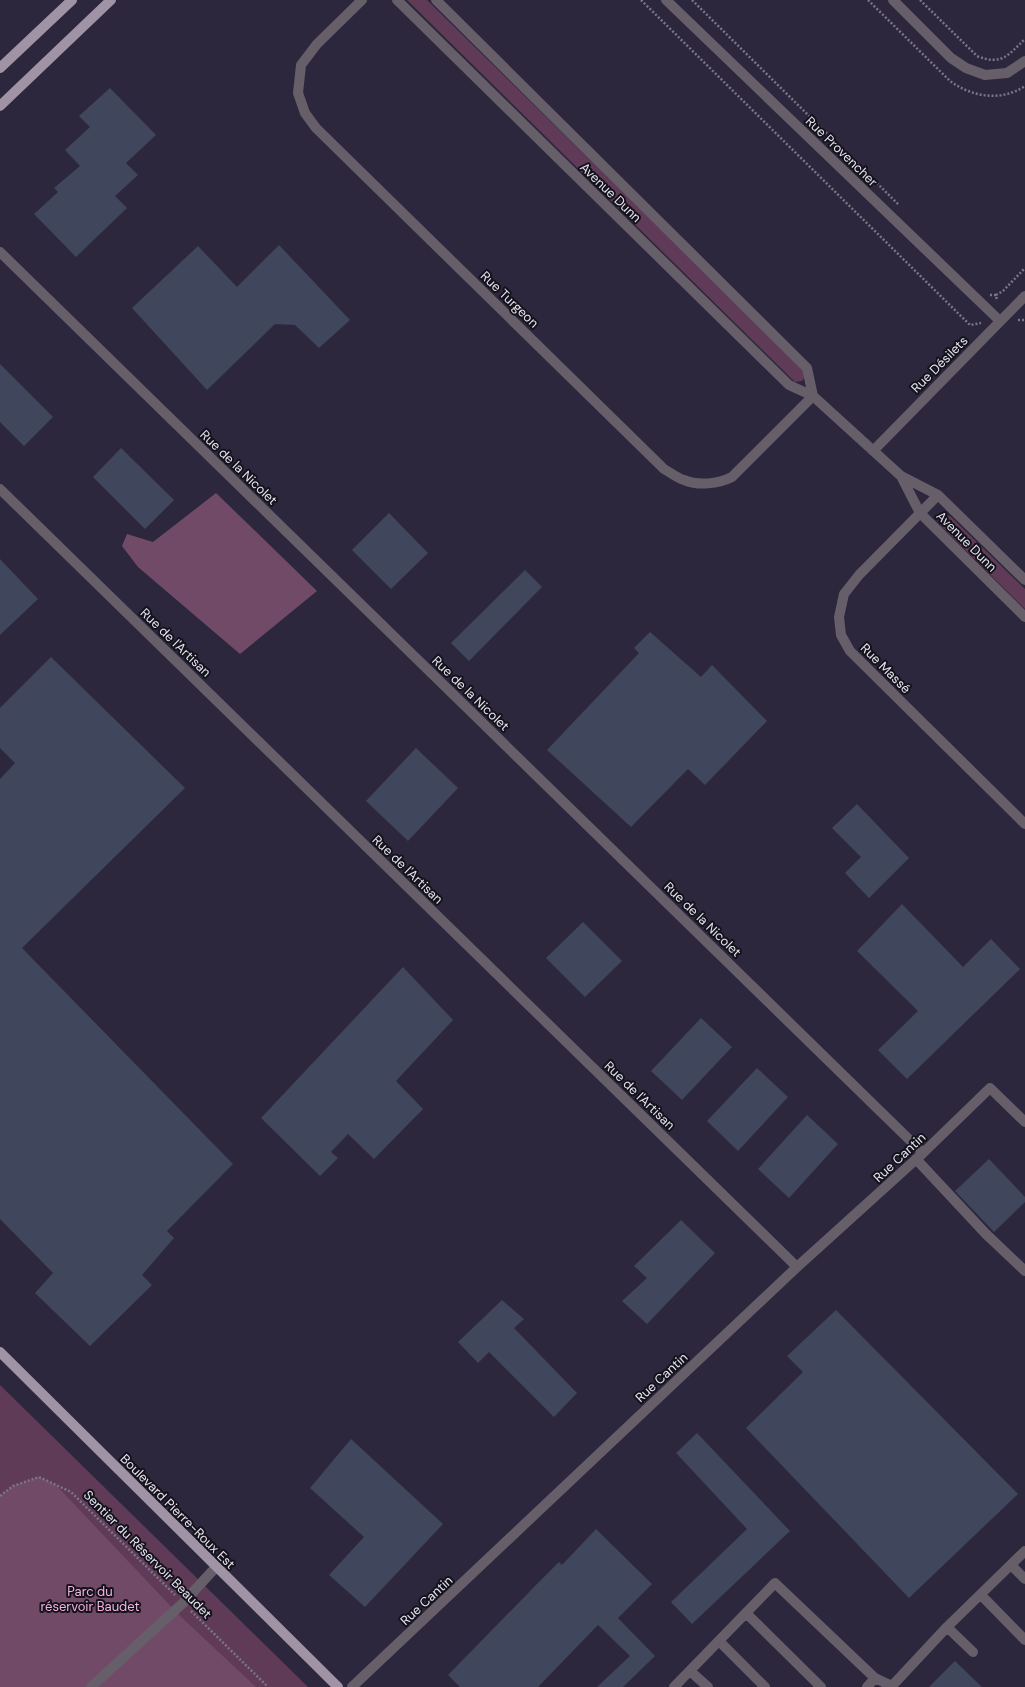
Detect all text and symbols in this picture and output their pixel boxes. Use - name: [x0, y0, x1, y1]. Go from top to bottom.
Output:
- street label: Rue Provencher: [802, 113, 881, 190]
- street label: Avenue Dunn: [576, 159, 645, 226]
- street label: Rue Turgeon: [477, 267, 542, 331]
- street label: Rue Désilets: [907, 332, 971, 396]
- street label: Rue de la Nicolet: [196, 426, 281, 509]
- street label: Avenue Dunn: [933, 507, 1001, 575]
- street label: Rue de l'Artisan: [137, 604, 215, 680]
- street label: Rue Massé: [857, 640, 914, 697]
- street label: Rue de la Nicolet: [428, 652, 513, 735]
- street label: Rue de l'Artisan: [369, 831, 447, 907]
- street label: Rue de la Nicolet: [660, 878, 745, 961]
- street label: Rue de l'Artisan: [601, 1057, 679, 1133]
- street label: Rue Cantin: [870, 1129, 929, 1186]
- street label: Rue Cantin: [632, 1349, 691, 1406]
- street label: Boulevard Pierre-Roux Est: [117, 1450, 239, 1572]
- street label: Sentier du Réservoir Beaudet: [80, 1487, 215, 1622]
- street label: Rue Cantin: [397, 1572, 456, 1629]
- park label: Parc du réservoir Baudet: [40, 1583, 140, 1615]

